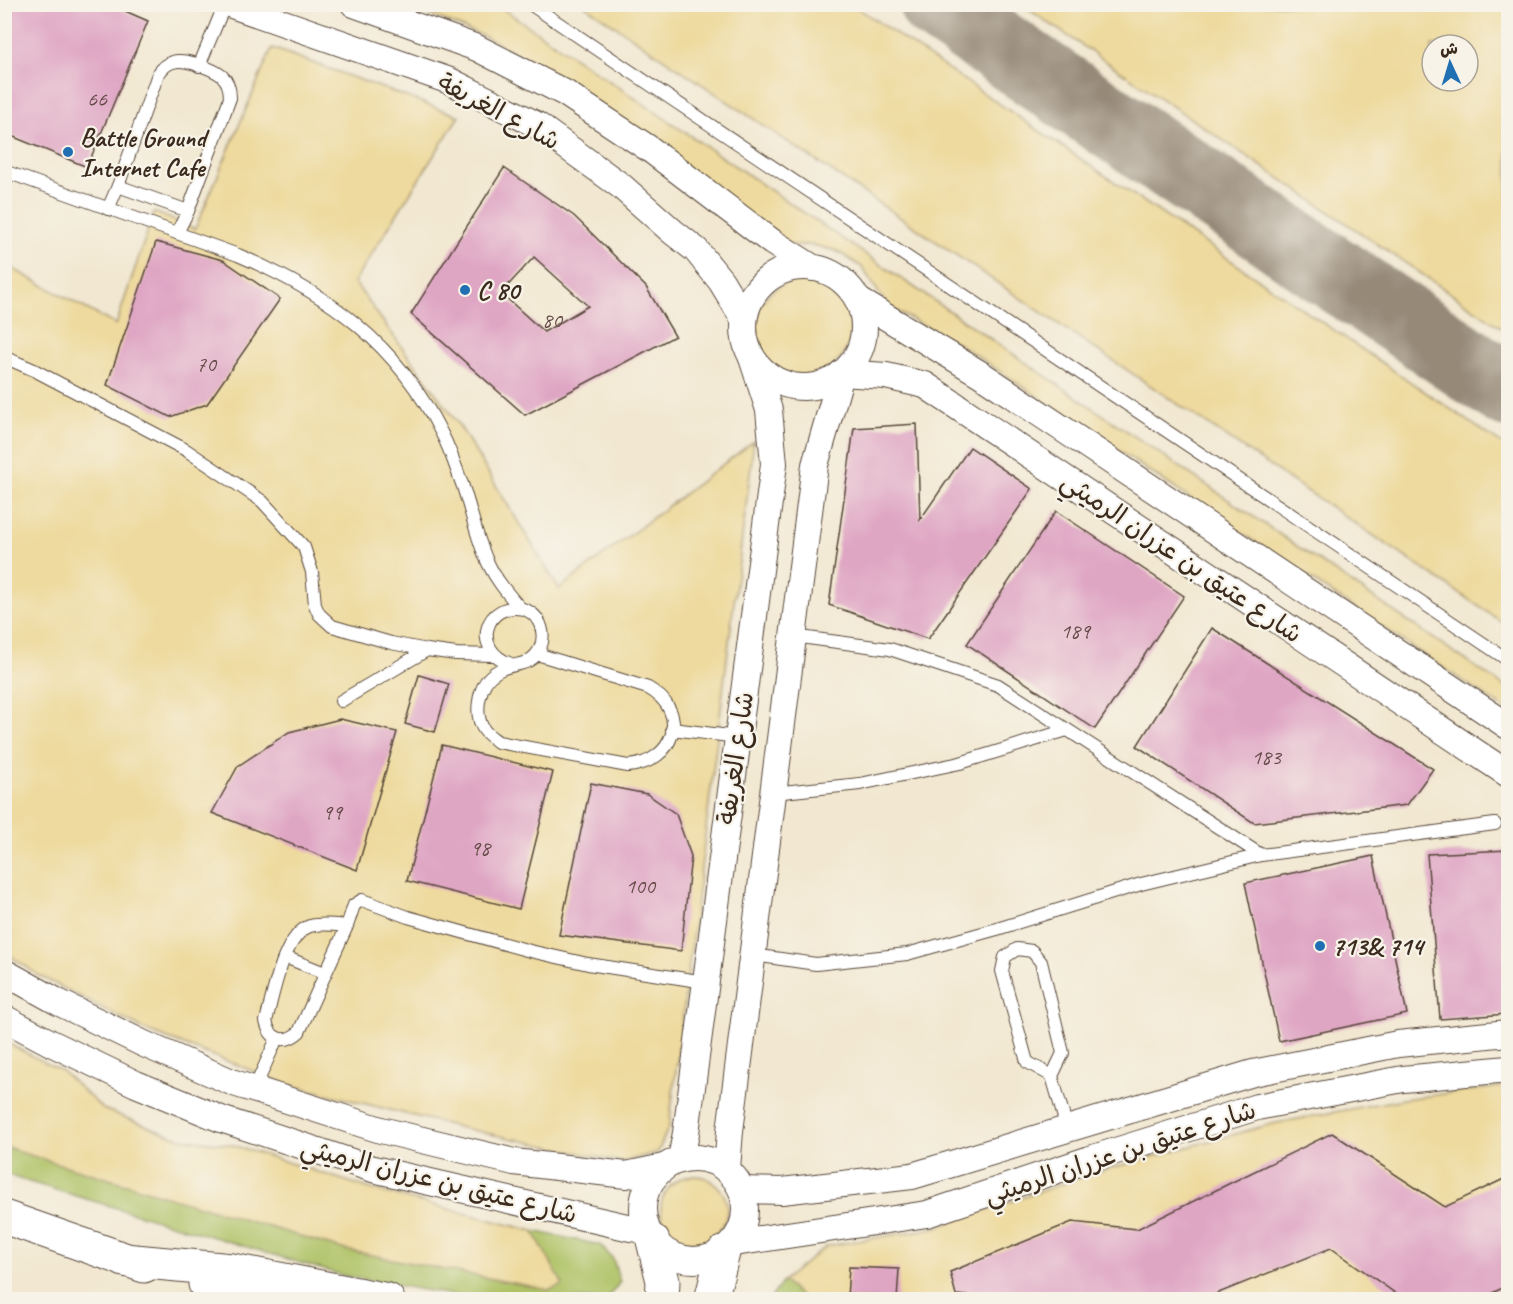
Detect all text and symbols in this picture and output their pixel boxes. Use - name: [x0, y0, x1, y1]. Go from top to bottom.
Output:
- north arrow: [1420, 33, 1480, 93]
- text: ش: [1440, 38, 1459, 60]
- street label: شارع الغريفة: [431, 65, 566, 158]
- house number: 66: [87, 85, 108, 113]
- place label: Battle Ground Internet Cafe: [80, 121, 210, 184]
- marker: Battle Ground Internet Cafe: [61, 145, 75, 159]
- place label: C 80: [477, 274, 521, 307]
- marker: C 80: [458, 283, 472, 297]
- house number: 80: [542, 306, 564, 334]
- house number: 70: [196, 350, 218, 378]
- street label: شارع عتيق بن عزران الرميثي: [1051, 464, 1309, 655]
- house number: 189: [1060, 617, 1092, 645]
- street label: شارع الغريفة: [710, 689, 762, 827]
- house number: 183: [1251, 743, 1283, 771]
- house number: 99: [322, 798, 344, 826]
- house number: 98: [470, 834, 492, 862]
- house number: 100: [625, 872, 657, 900]
- place label: 713& 714: [1332, 930, 1426, 963]
- marker: 713& 714: [1313, 939, 1327, 953]
- street label: شارع عتيق بن عزران الرميثي: [980, 1093, 1262, 1218]
- street label: شارع عتيق بن عزران الرميثي: [296, 1130, 581, 1237]

